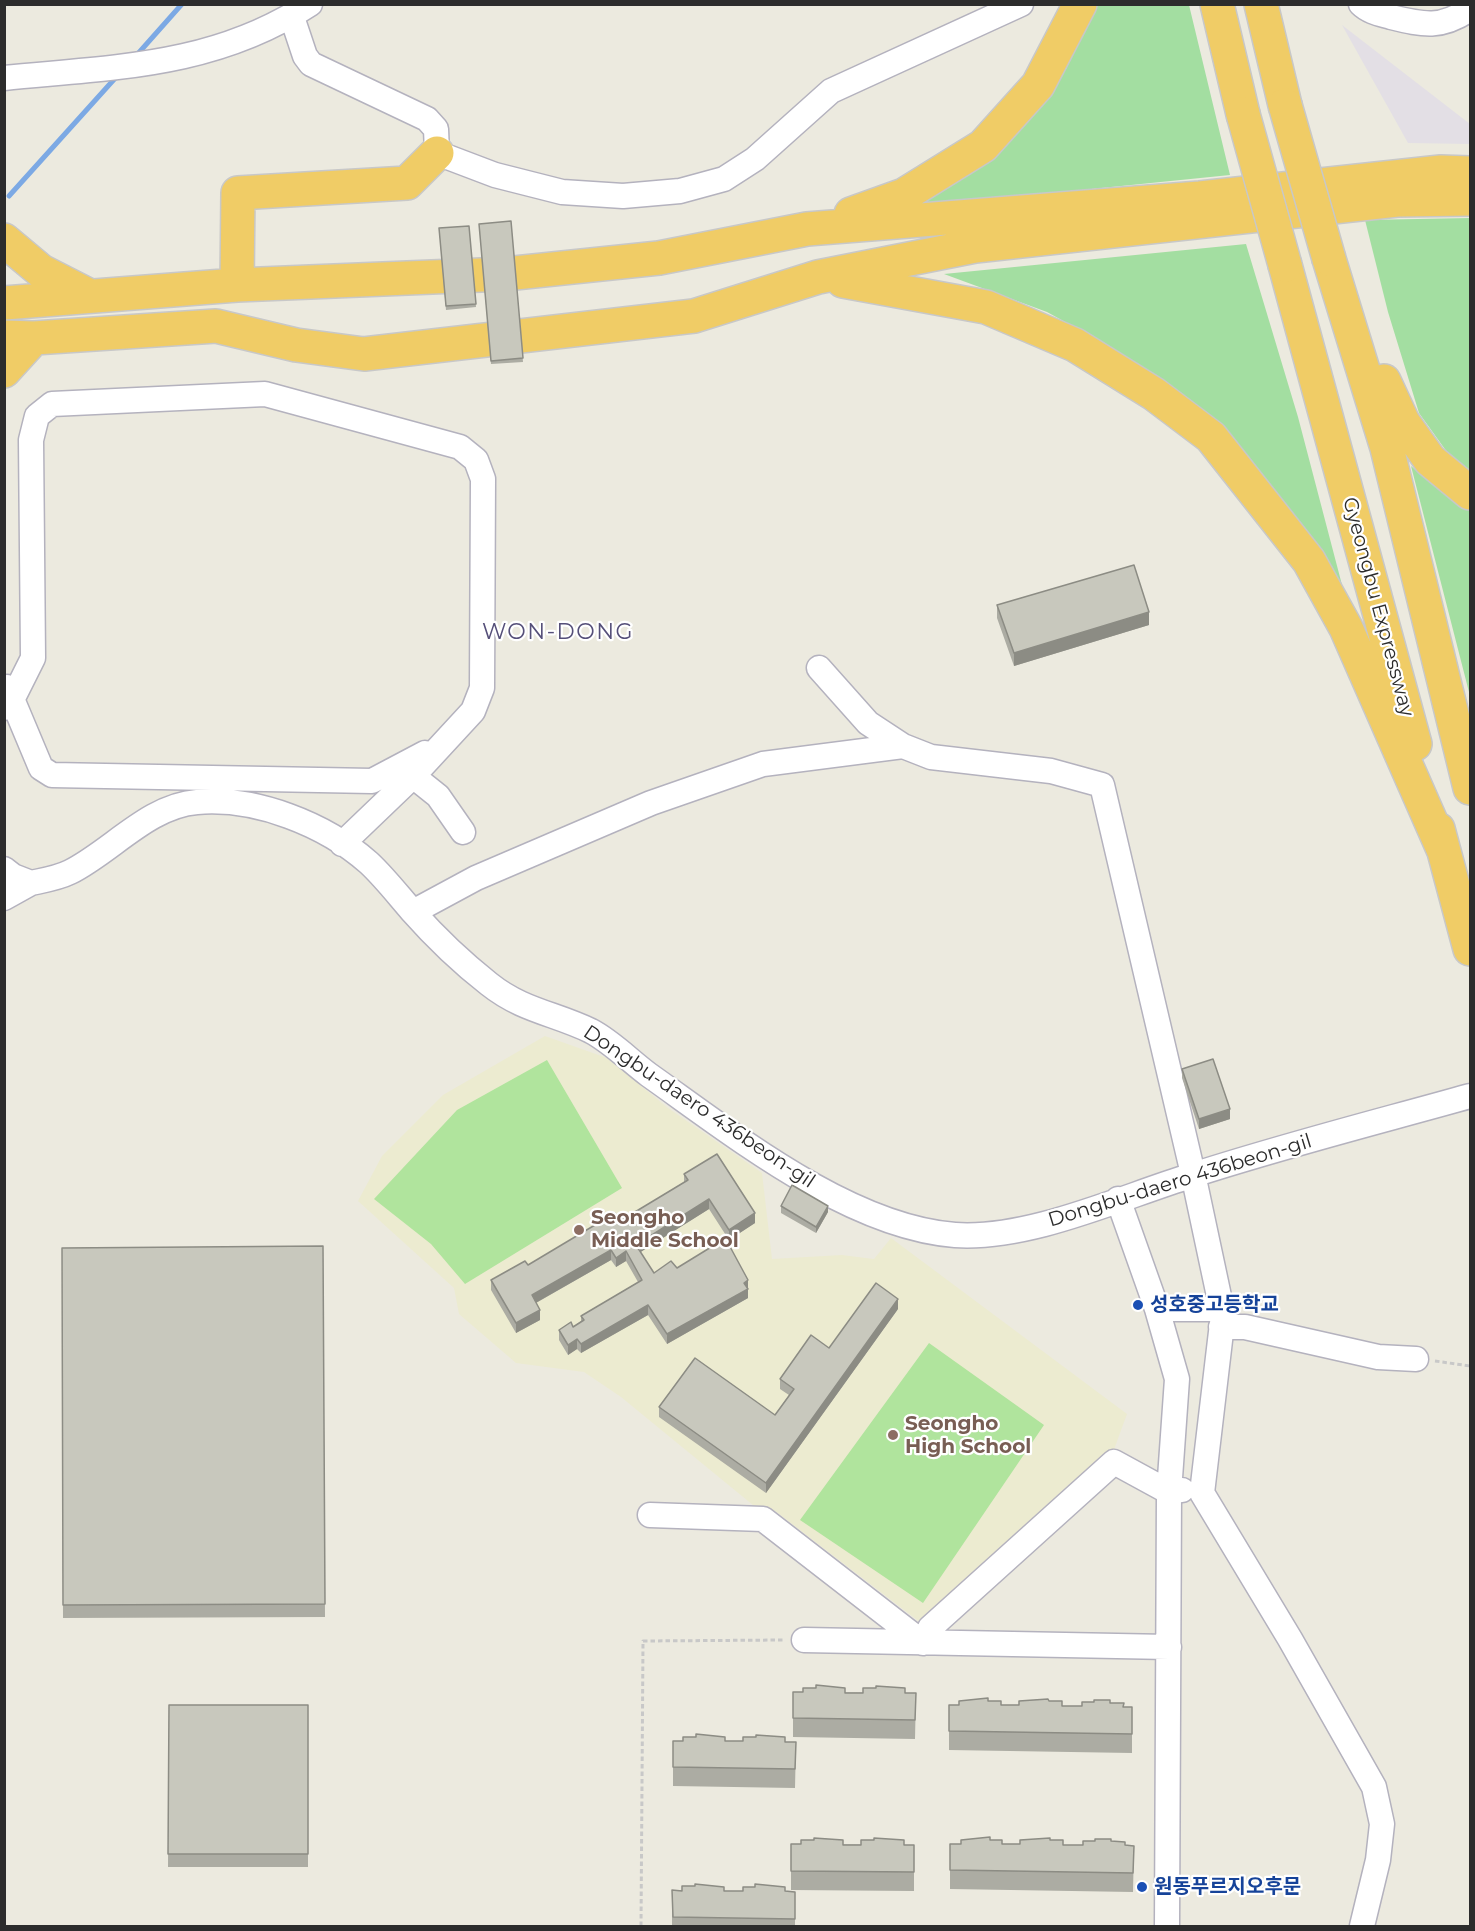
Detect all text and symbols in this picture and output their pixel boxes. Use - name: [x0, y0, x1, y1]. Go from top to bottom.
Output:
- street label: Gyeongbu Expressway: [1337, 495, 1419, 719]
- district label: WON-DONG: [482, 620, 634, 646]
- street label: Dongbu-daero 436beon-gil: [579, 1020, 819, 1194]
- street label: Dongbu-daero 436beon-gil: [1045, 1129, 1315, 1233]
- place label: Seongho Middle School: [591, 1206, 739, 1253]
- marker: Seongho Middle School: [572, 1223, 586, 1237]
- place label: 성호중고등학교: [1150, 1293, 1279, 1317]
- marker: 성호중고등학교: [1131, 1298, 1145, 1312]
- place label: Seongho High School: [905, 1412, 1031, 1459]
- marker: Seongho High School: [886, 1428, 900, 1442]
- place label: 원동푸르지오후문: [1154, 1875, 1301, 1899]
- marker: 원동푸르지오후문: [1135, 1880, 1149, 1894]

